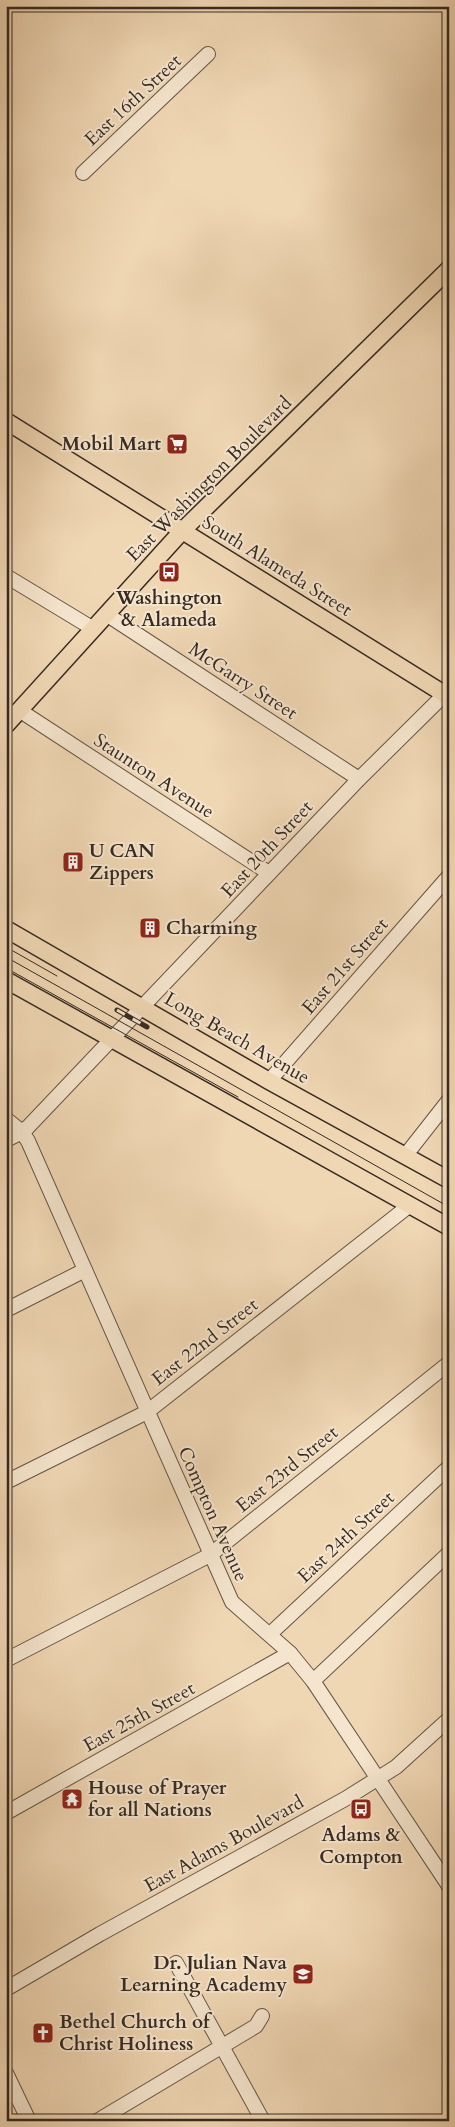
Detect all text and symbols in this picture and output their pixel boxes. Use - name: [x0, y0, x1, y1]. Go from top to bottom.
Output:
- street label: East 16th Street: [79, 48, 187, 152]
- street label: East Washington Boulevard: [121, 391, 297, 567]
- place label: Mobil Mart: [62, 431, 161, 457]
- supermarket icon: Mobil Mart: [165, 432, 189, 456]
- street label: South Alameda Street: [197, 509, 357, 623]
- bus stop icon: Washington & Alameda: [157, 560, 181, 584]
- place label: Washington & Alameda: [115, 585, 223, 633]
- street label: McGarry Street: [184, 636, 302, 726]
- street label: Staunton Avenue: [89, 727, 219, 825]
- street label: East 20th Street: [215, 795, 319, 903]
- place label: U CAN Zippers: [89, 838, 155, 886]
- building icon: U CAN Zippers: [61, 850, 85, 874]
- street label: East 21st Street: [296, 912, 394, 1020]
- place label: Charming: [166, 915, 257, 941]
- building icon: Charming: [138, 916, 162, 940]
- street label: Long Beach Avenue: [160, 986, 314, 1090]
- street label: East 22nd Street: [146, 1292, 264, 1392]
- street label: East 23rd Street: [230, 1420, 344, 1518]
- street label: Compton Avenue: [172, 1443, 254, 1585]
- street label: East 24th Street: [292, 1485, 400, 1589]
- street label: East 25th Street: [78, 1676, 200, 1758]
- place label: House of Prayer for all Nations: [88, 1775, 227, 1823]
- temple icon: House of Prayer for all Nations: [60, 1787, 84, 1811]
- street label: East Adams Boulevard: [140, 1789, 308, 1899]
- bus stop icon: Adams & Compton: [349, 1797, 373, 1821]
- place label: Adams & Compton: [319, 1822, 403, 1870]
- place label: Dr. Julian Nava Learning Academy: [120, 1950, 288, 1998]
- school or university icon: Dr. Julian Nava Learning Academy: [291, 1962, 315, 1986]
- place label: Bethel Church of Christ Holiness: [59, 2009, 213, 2057]
- church icon: Bethel Church of Christ Holiness: [31, 2021, 55, 2045]

